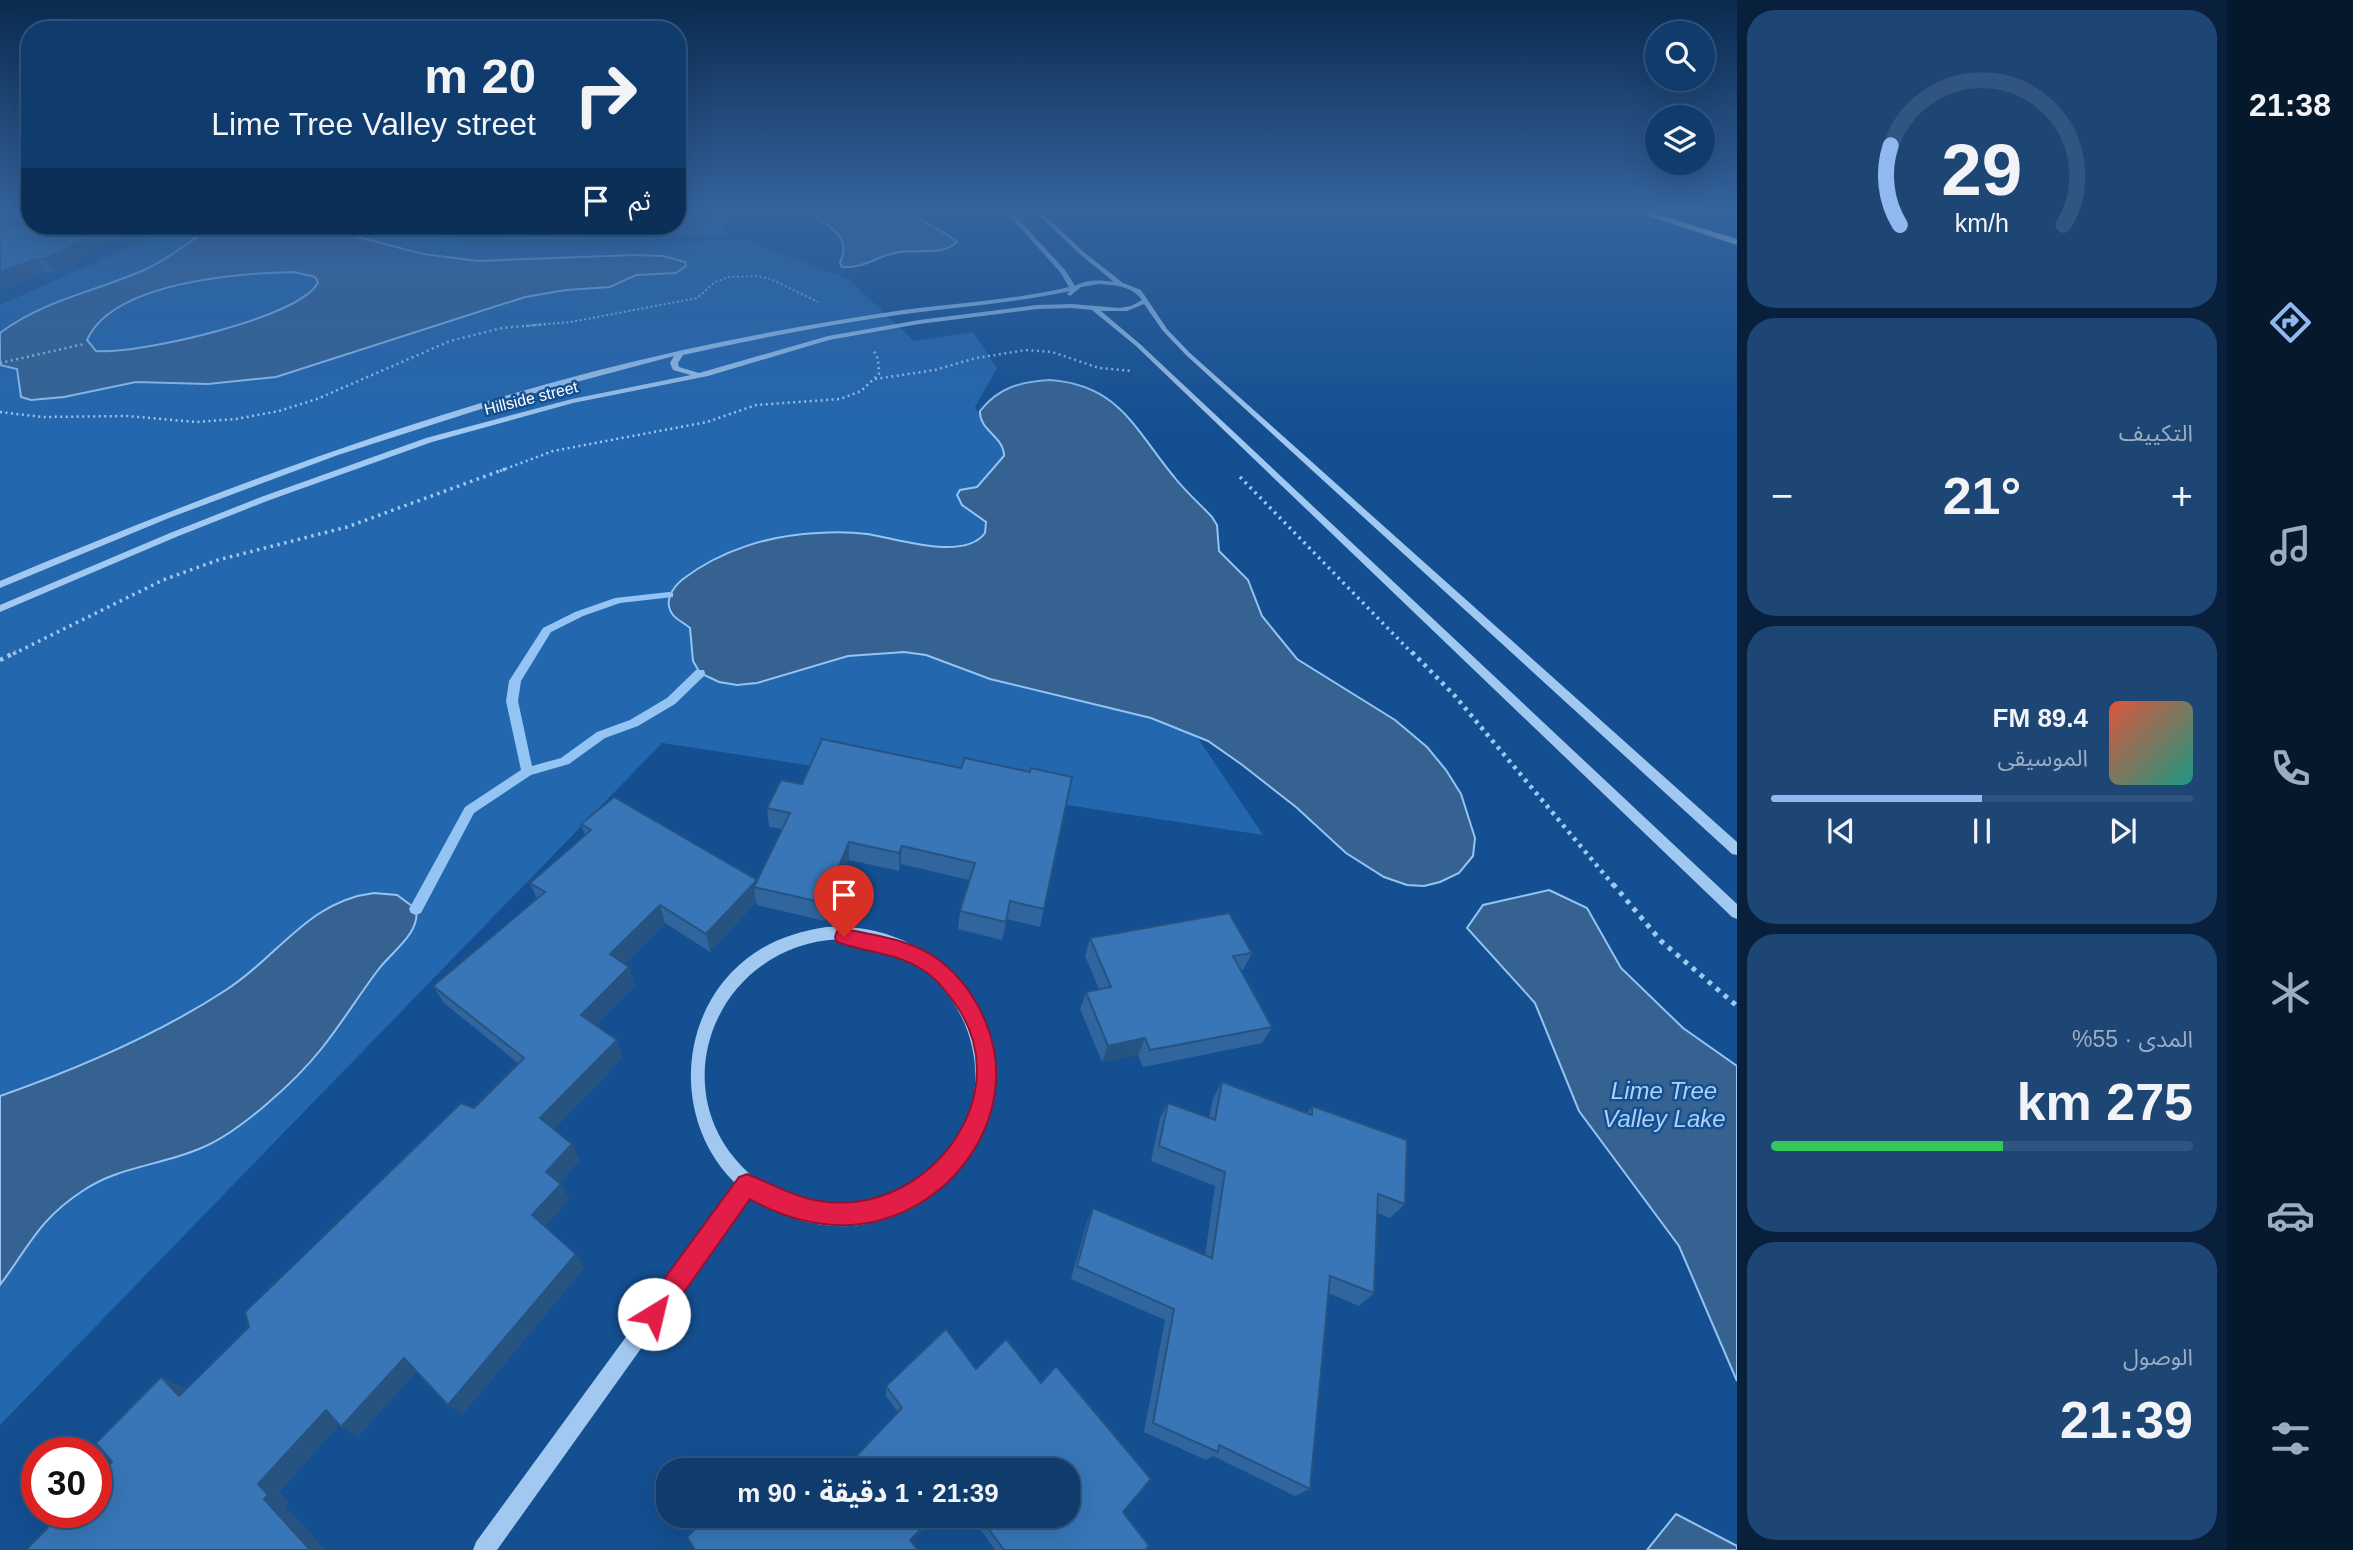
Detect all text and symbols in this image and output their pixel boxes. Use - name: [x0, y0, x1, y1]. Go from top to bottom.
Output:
- map controls: [1645, 21, 1715, 175]
- button: search: [1645, 21, 1715, 91]
- text: 20 m: [424, 49, 536, 103]
- icon: right: [560, 49, 651, 140]
- text: 21:38: [2249, 87, 2331, 123]
- button: layers: [1645, 105, 1715, 175]
- text: Lime Tree Valley street: [211, 106, 536, 142]
- text: 29: [1942, 129, 2022, 210]
- icon: arrive: [577, 182, 615, 220]
- text: ثم: [629, 186, 651, 216]
- text: km/h: [1955, 209, 2009, 237]
- icon: directions: [2266, 298, 2315, 347]
- street label: Hillside street: [482, 378, 580, 418]
- text: التكييف: [2119, 420, 2193, 446]
- text: 21°: [1943, 467, 2021, 525]
- text: −: [1771, 475, 1793, 517]
- text: +: [2171, 475, 2193, 517]
- icon: music: [2266, 521, 2315, 570]
- text: 89.4 FM: [1993, 703, 2088, 733]
- icon: phone: [2266, 744, 2315, 793]
- text: الموسيقى: [1997, 745, 2088, 771]
- icon: previous: [1822, 812, 1860, 850]
- icon: pause: [1963, 812, 2001, 850]
- icon: next: [2104, 812, 2142, 850]
- pin: [814, 865, 874, 937]
- icon: arrive: [825, 876, 863, 914]
- icon: climate: [2266, 968, 2315, 1017]
- text: المدى · 55%: [2072, 1026, 2193, 1052]
- text: 275 km: [2017, 1073, 2193, 1131]
- water label: Lime Tree Valley Lake: [1602, 1077, 1726, 1132]
- icon: car: [2266, 1191, 2315, 1240]
- position arrow: [617, 1277, 691, 1351]
- text: الوصول: [2123, 1344, 2193, 1370]
- text: 21:39: [2060, 1391, 2193, 1449]
- icon: filters: [2266, 1414, 2315, 1463]
- speed limit sign: 30: [21, 1437, 112, 1528]
- text: 21:39 · 1 دقيقة · 90 m: [737, 1478, 999, 1508]

